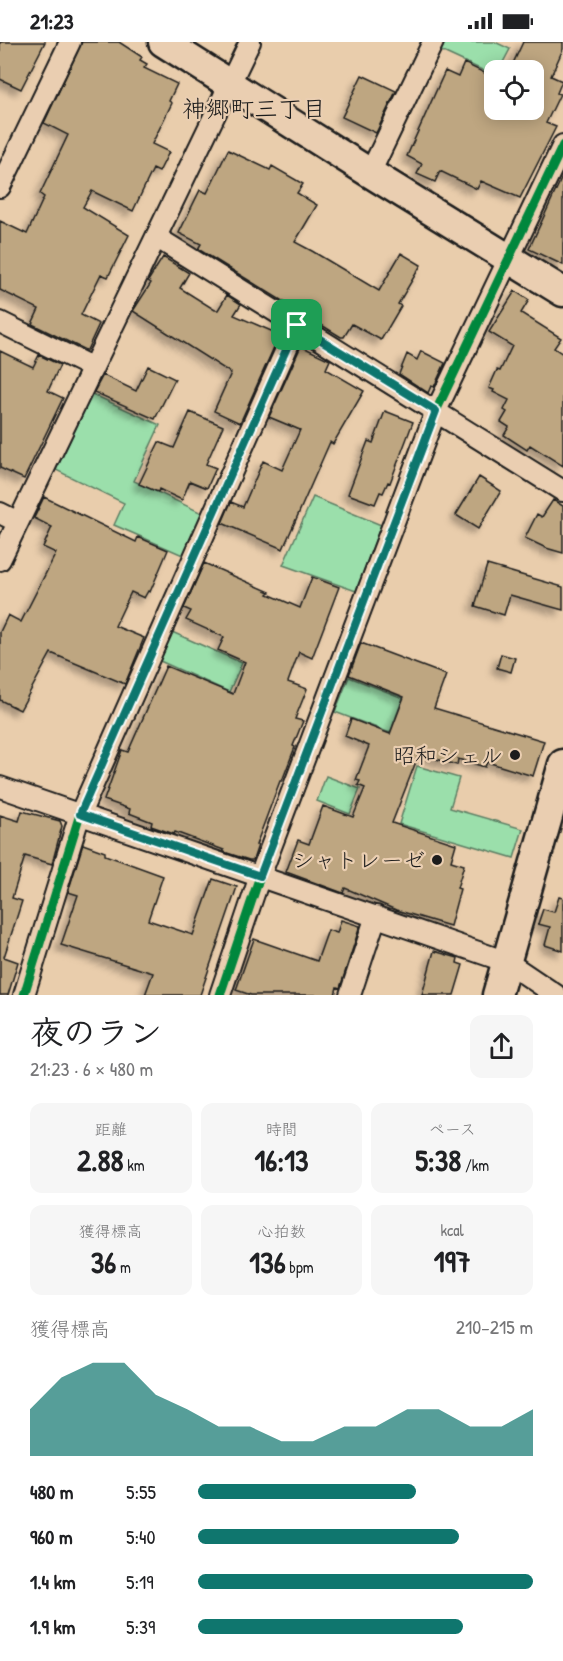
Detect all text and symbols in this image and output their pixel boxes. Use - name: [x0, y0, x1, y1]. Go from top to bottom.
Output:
- text: 21:23: [30, 6, 74, 36]
- map controls: [484, 60, 544, 120]
- button: locate: [484, 60, 544, 120]
- district label: 神郷町三丁目: [182, 92, 326, 124]
- pin: [271, 299, 322, 350]
- icon: arrive: [280, 308, 313, 341]
- place label: 昭和シェル: [393, 740, 503, 770]
- marker: 昭和シェル: [508, 748, 522, 762]
- place label: シャトレーゼ: [292, 845, 425, 875]
- marker: シャトレーゼ: [430, 853, 444, 867]
- text: 夜のラン: [30, 1010, 162, 1054]
- button: share: [470, 1015, 533, 1078]
- text: 21:23 · 6 × 480 m: [30, 1055, 153, 1082]
- text: 距離: [95, 1118, 127, 1140]
- text: 時間: [265, 1118, 298, 1140]
- text: ペース: [429, 1118, 476, 1140]
- text: 2.88: [77, 1140, 123, 1180]
- text: 16:13: [254, 1140, 309, 1180]
- text: 5:38: [415, 1140, 461, 1180]
- text: km: [123, 1154, 145, 1176]
- text: /km: [461, 1154, 489, 1176]
- text: kcal: [440, 1219, 464, 1241]
- text: 獲得標高: [79, 1220, 143, 1242]
- text: 心拍数: [257, 1220, 306, 1242]
- text: 197: [434, 1241, 471, 1281]
- text: 36: [91, 1242, 116, 1282]
- text: 136: [249, 1242, 286, 1282]
- text: m: [116, 1256, 131, 1278]
- text: bpm: [286, 1256, 314, 1278]
- text: 210–215 m: [456, 1313, 533, 1340]
- text: 獲得標高: [30, 1315, 110, 1342]
- text: 480 m: [30, 1478, 73, 1505]
- text: 5:55: [126, 1478, 156, 1505]
- text: 960 m: [30, 1523, 72, 1550]
- text: 5:40: [126, 1523, 156, 1550]
- text: 1.4 km: [30, 1568, 76, 1595]
- text: 5:19: [126, 1568, 154, 1595]
- text: 1.9 km: [30, 1613, 75, 1640]
- text: 5:39: [126, 1613, 155, 1640]

